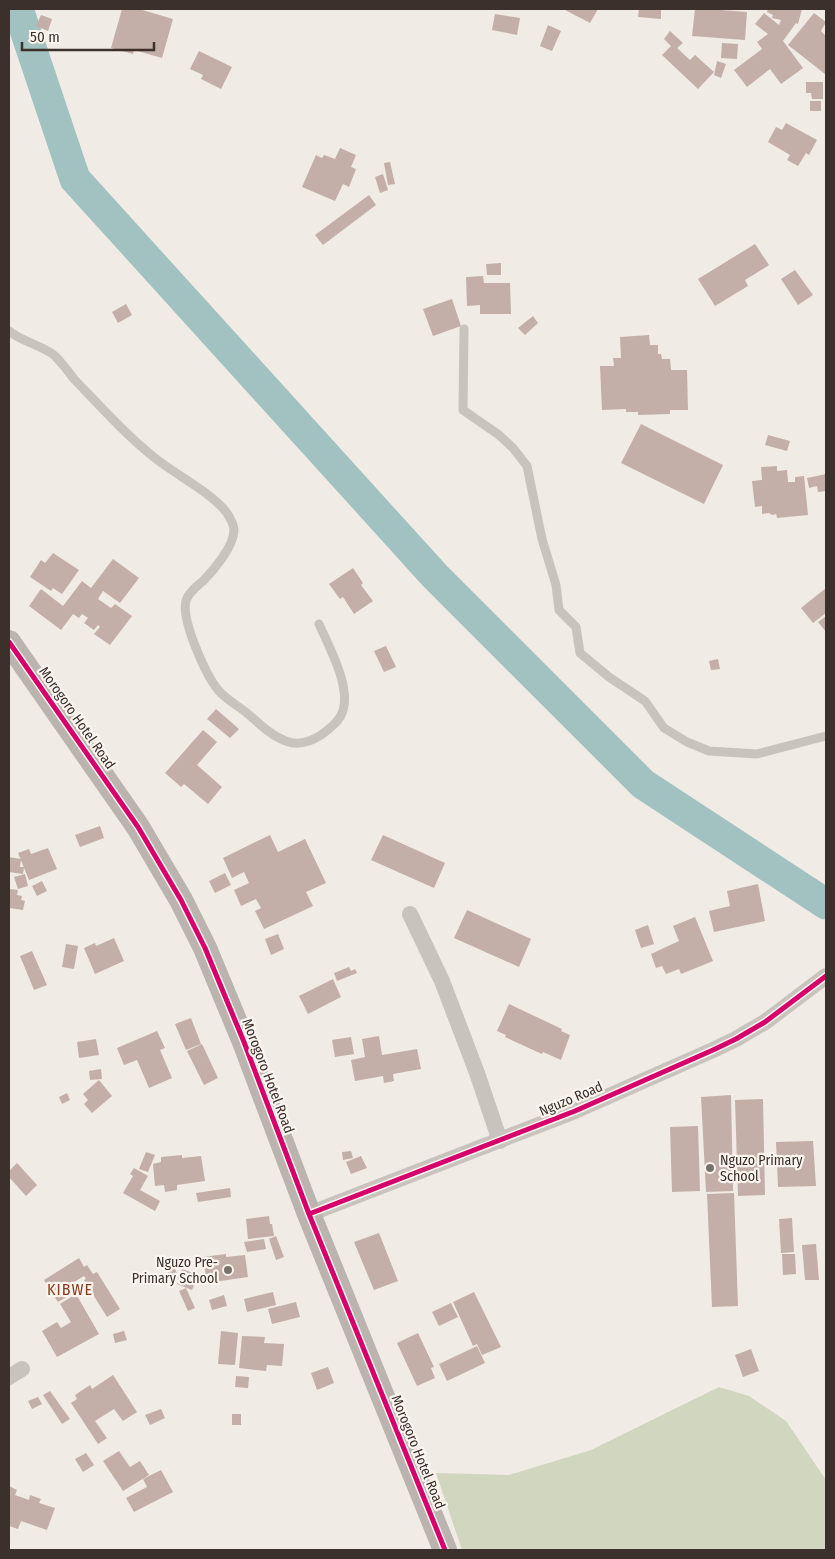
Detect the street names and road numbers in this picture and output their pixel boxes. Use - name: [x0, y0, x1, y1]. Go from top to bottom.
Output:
- street label: Morogoro Hotel Road: [35, 663, 119, 773]
- street label: Morogoro Hotel Road: [238, 1016, 298, 1136]
- street label: Nguzo Road: [537, 1078, 605, 1120]
- street label: Morogoro Hotel Road: [387, 1393, 449, 1511]

